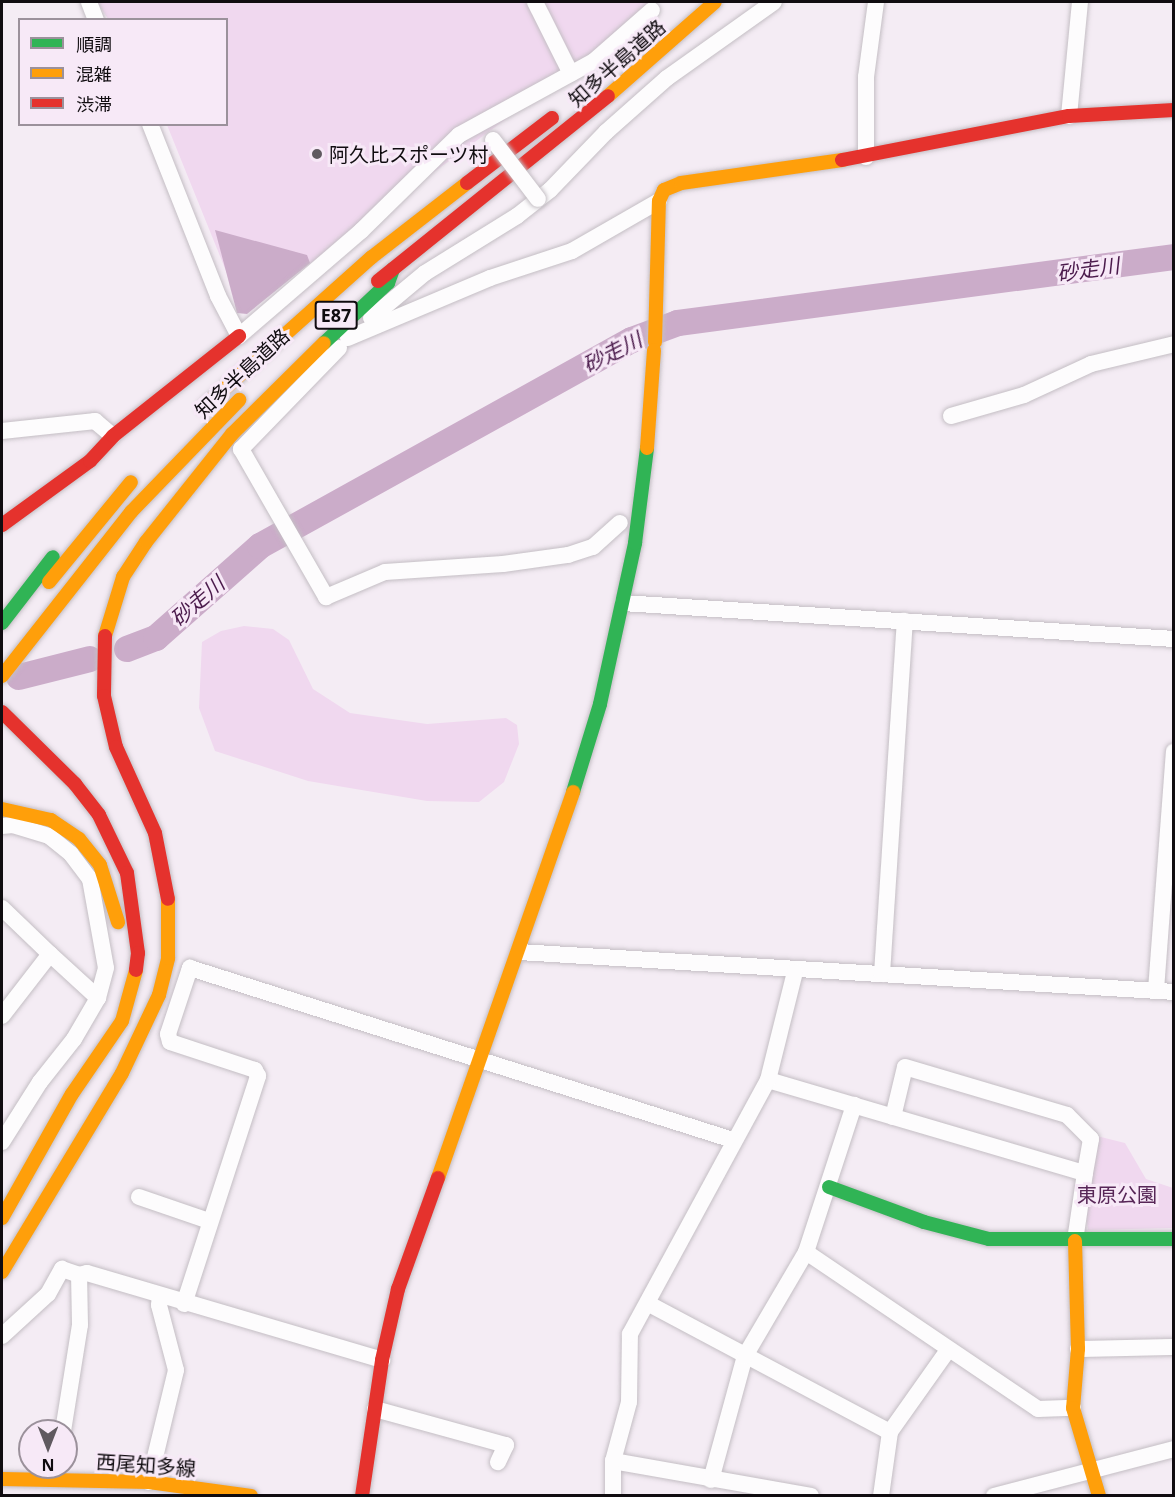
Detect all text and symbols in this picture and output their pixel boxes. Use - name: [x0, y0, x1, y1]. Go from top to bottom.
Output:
- street label: 知多半島道路: [564, 15, 670, 111]
- legend: [18, 18, 228, 126]
- text: 順調: [76, 32, 112, 56]
- text: 混雑: [76, 62, 112, 86]
- text: 渋滞: [76, 92, 112, 116]
- place label: 阿久比スポーツ村: [329, 142, 489, 166]
- marker: 阿久比スポーツ村: [310, 147, 324, 161]
- water label: 砂走川: [1055, 252, 1121, 286]
- road number: E87: [314, 300, 358, 330]
- street label: 知多半島道路: [190, 323, 294, 423]
- water label: 砂走川: [578, 326, 646, 378]
- water label: 砂走川: [165, 571, 229, 631]
- park label: 東原公園: [1077, 1182, 1157, 1206]
- north arrow: [18, 1419, 78, 1479]
- street label: 西尾知多線: [95, 1450, 197, 1480]
- text: N: [42, 1454, 55, 1476]

